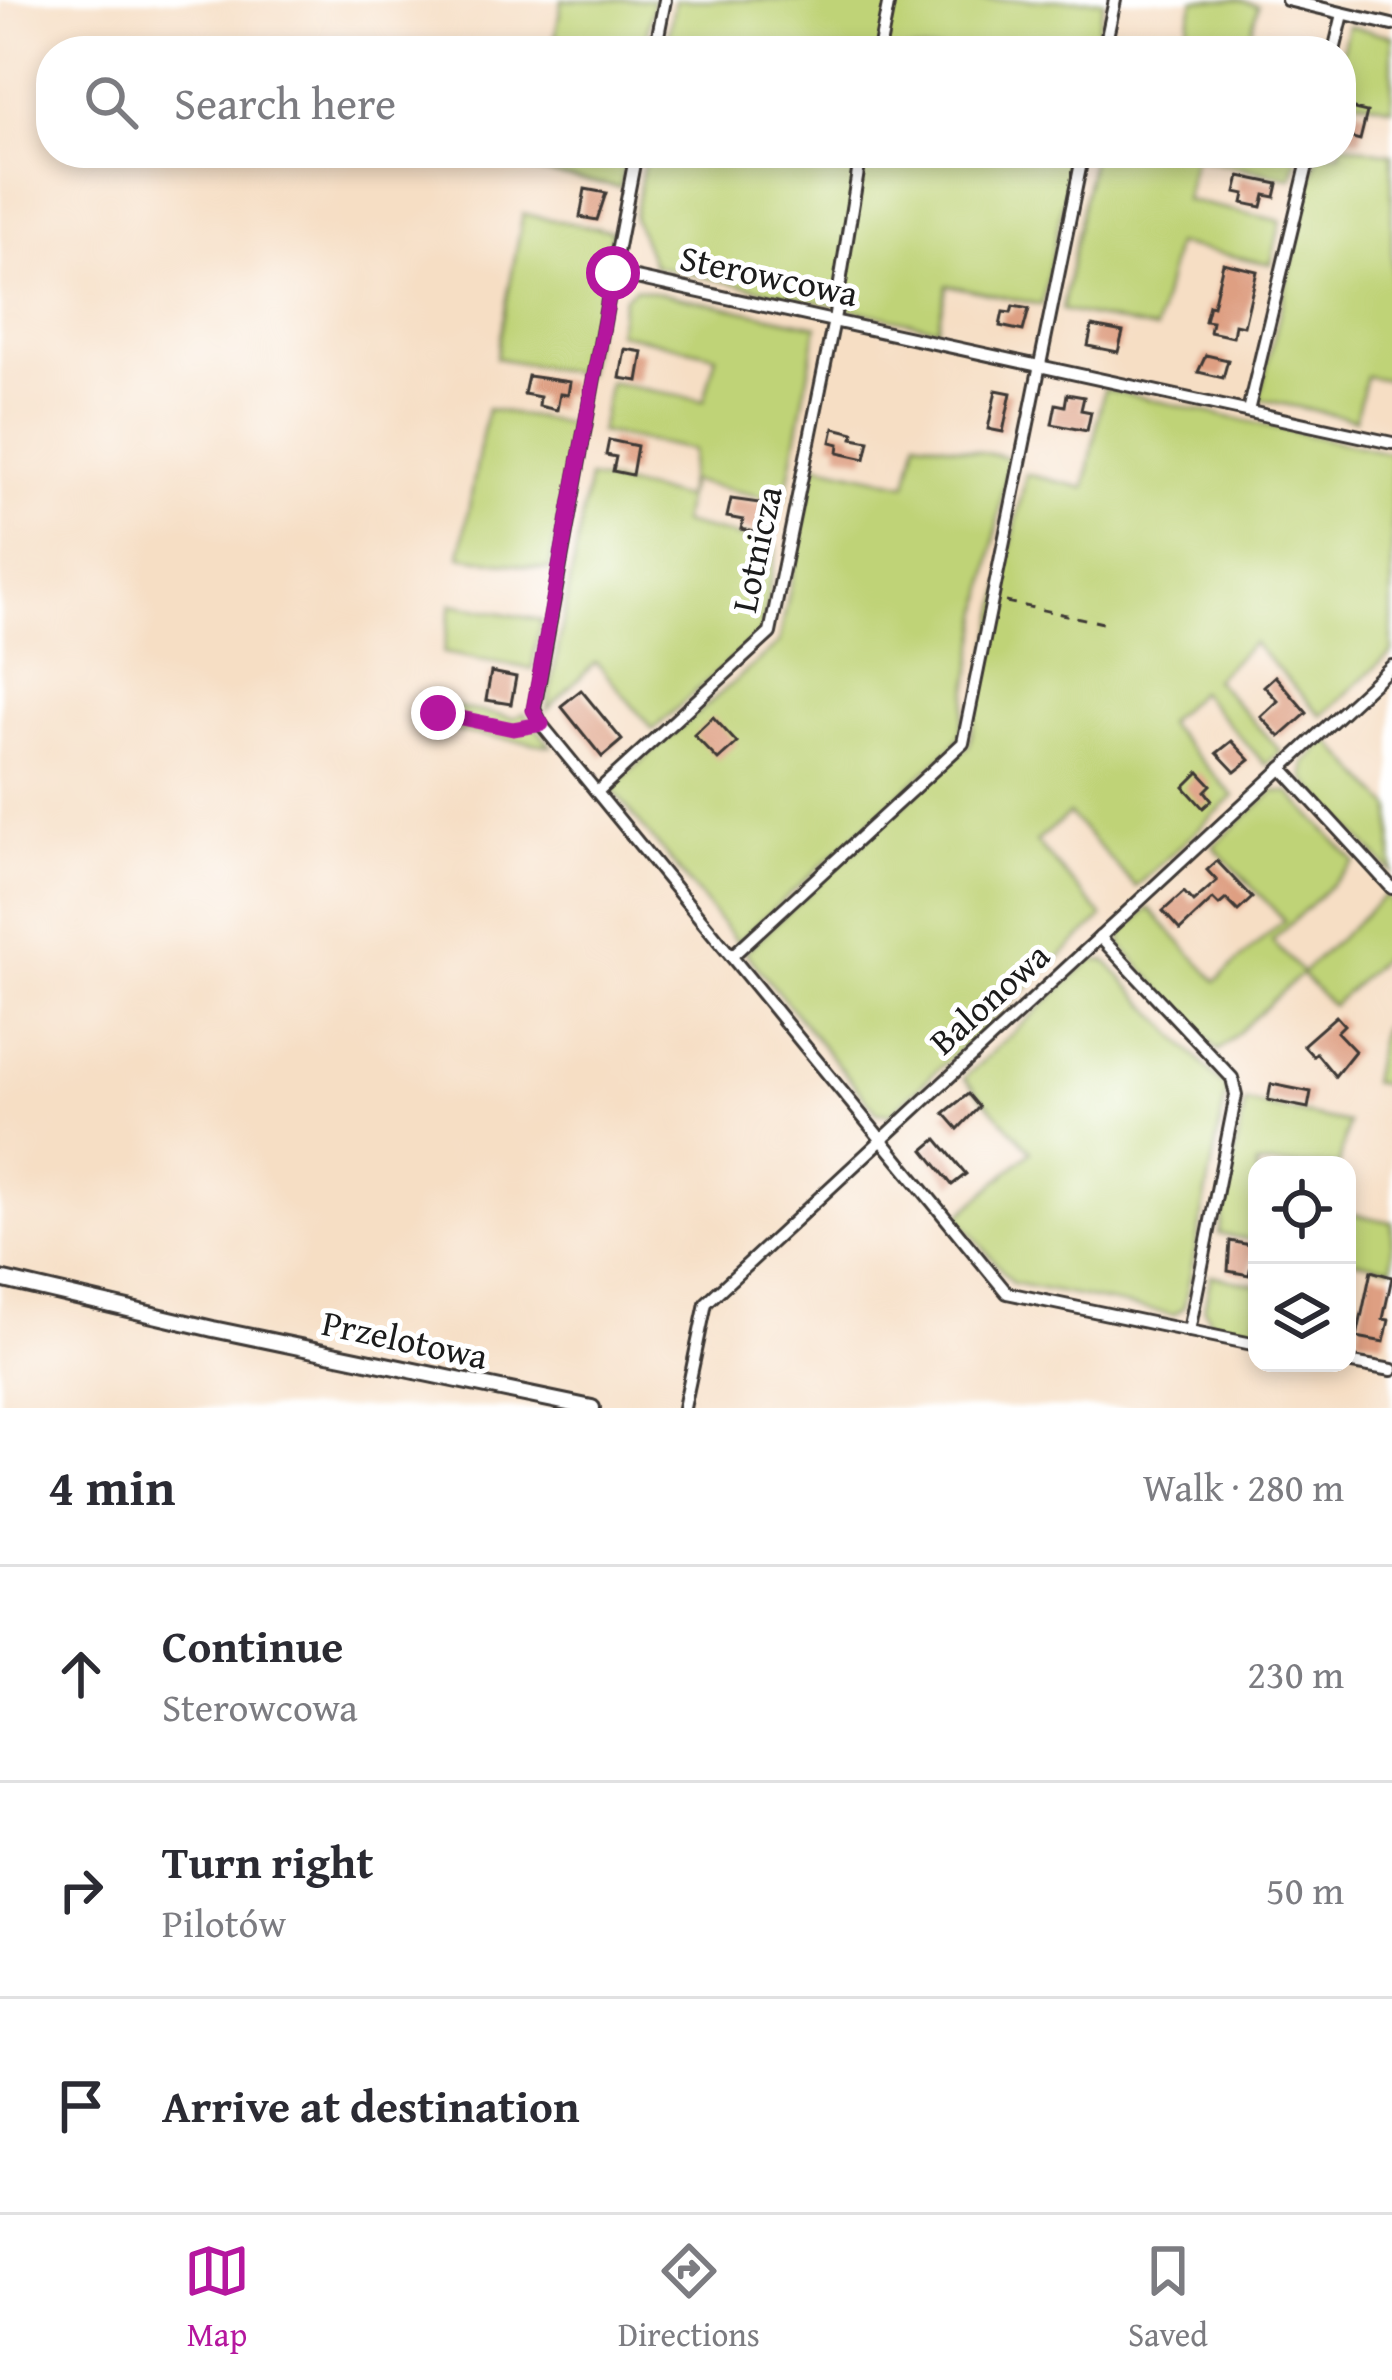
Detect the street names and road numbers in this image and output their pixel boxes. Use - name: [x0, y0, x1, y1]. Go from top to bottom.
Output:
- street label: Sterowcowa: [675, 230, 863, 319]
- street label: Lotnicza: [716, 481, 795, 617]
- street label: Balonowa: [917, 929, 1061, 1066]
- street label: Przelotowa: [317, 1295, 493, 1382]

